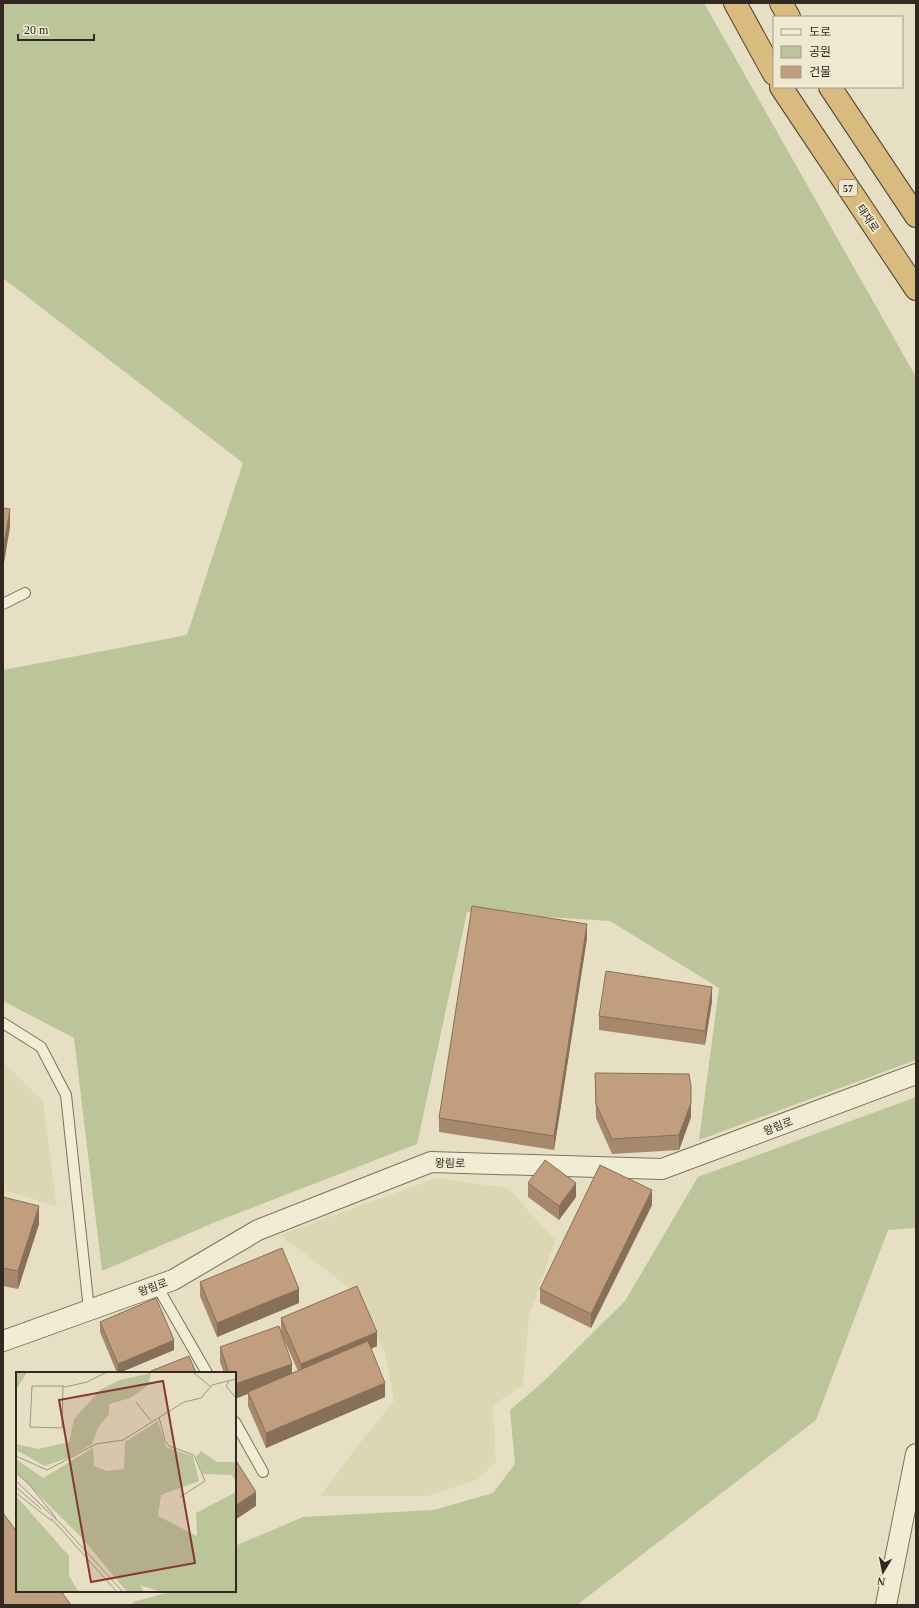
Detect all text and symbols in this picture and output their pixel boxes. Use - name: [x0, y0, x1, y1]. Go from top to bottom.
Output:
- scale bar: [18, 16, 94, 42]
- legend: [773, 16, 903, 88]
- text: 20 m: [24, 23, 49, 37]
- text: 도로: [809, 25, 831, 39]
- text: 공원: [809, 45, 831, 59]
- text: 건물: [809, 65, 831, 79]
- road number: 57: [839, 180, 857, 196]
- street label: 태재로: [855, 202, 881, 234]
- street label: 왕림로: [762, 1115, 794, 1137]
- street label: 왕림로: [435, 1157, 465, 1169]
- street label: 왕림로: [137, 1276, 169, 1298]
- inset map: [16, 1372, 236, 1592]
- north arrow: [863, 1552, 903, 1592]
- text: N: [876, 1575, 886, 1588]

